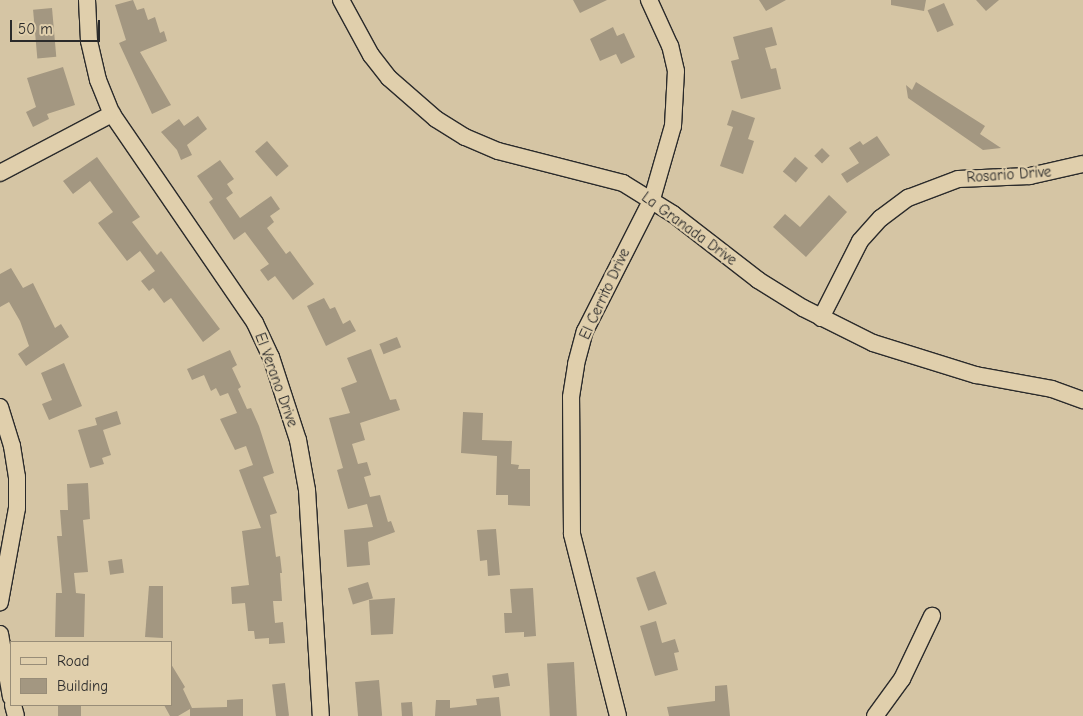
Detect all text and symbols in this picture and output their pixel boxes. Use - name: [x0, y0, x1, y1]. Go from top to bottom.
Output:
- scale bar: [12, 10, 102, 42]
- text: 50 m: [18, 20, 53, 38]
- street label: Rosario Drive: [966, 163, 1052, 187]
- street label: La Granada Drive: [638, 188, 740, 270]
- street label: El Cerrito Drive: [576, 246, 634, 342]
- street label: El Verano Drive: [251, 330, 301, 430]
- legend: [10, 641, 172, 706]
- text: Road: [57, 652, 89, 670]
- text: Building: [57, 677, 108, 695]

